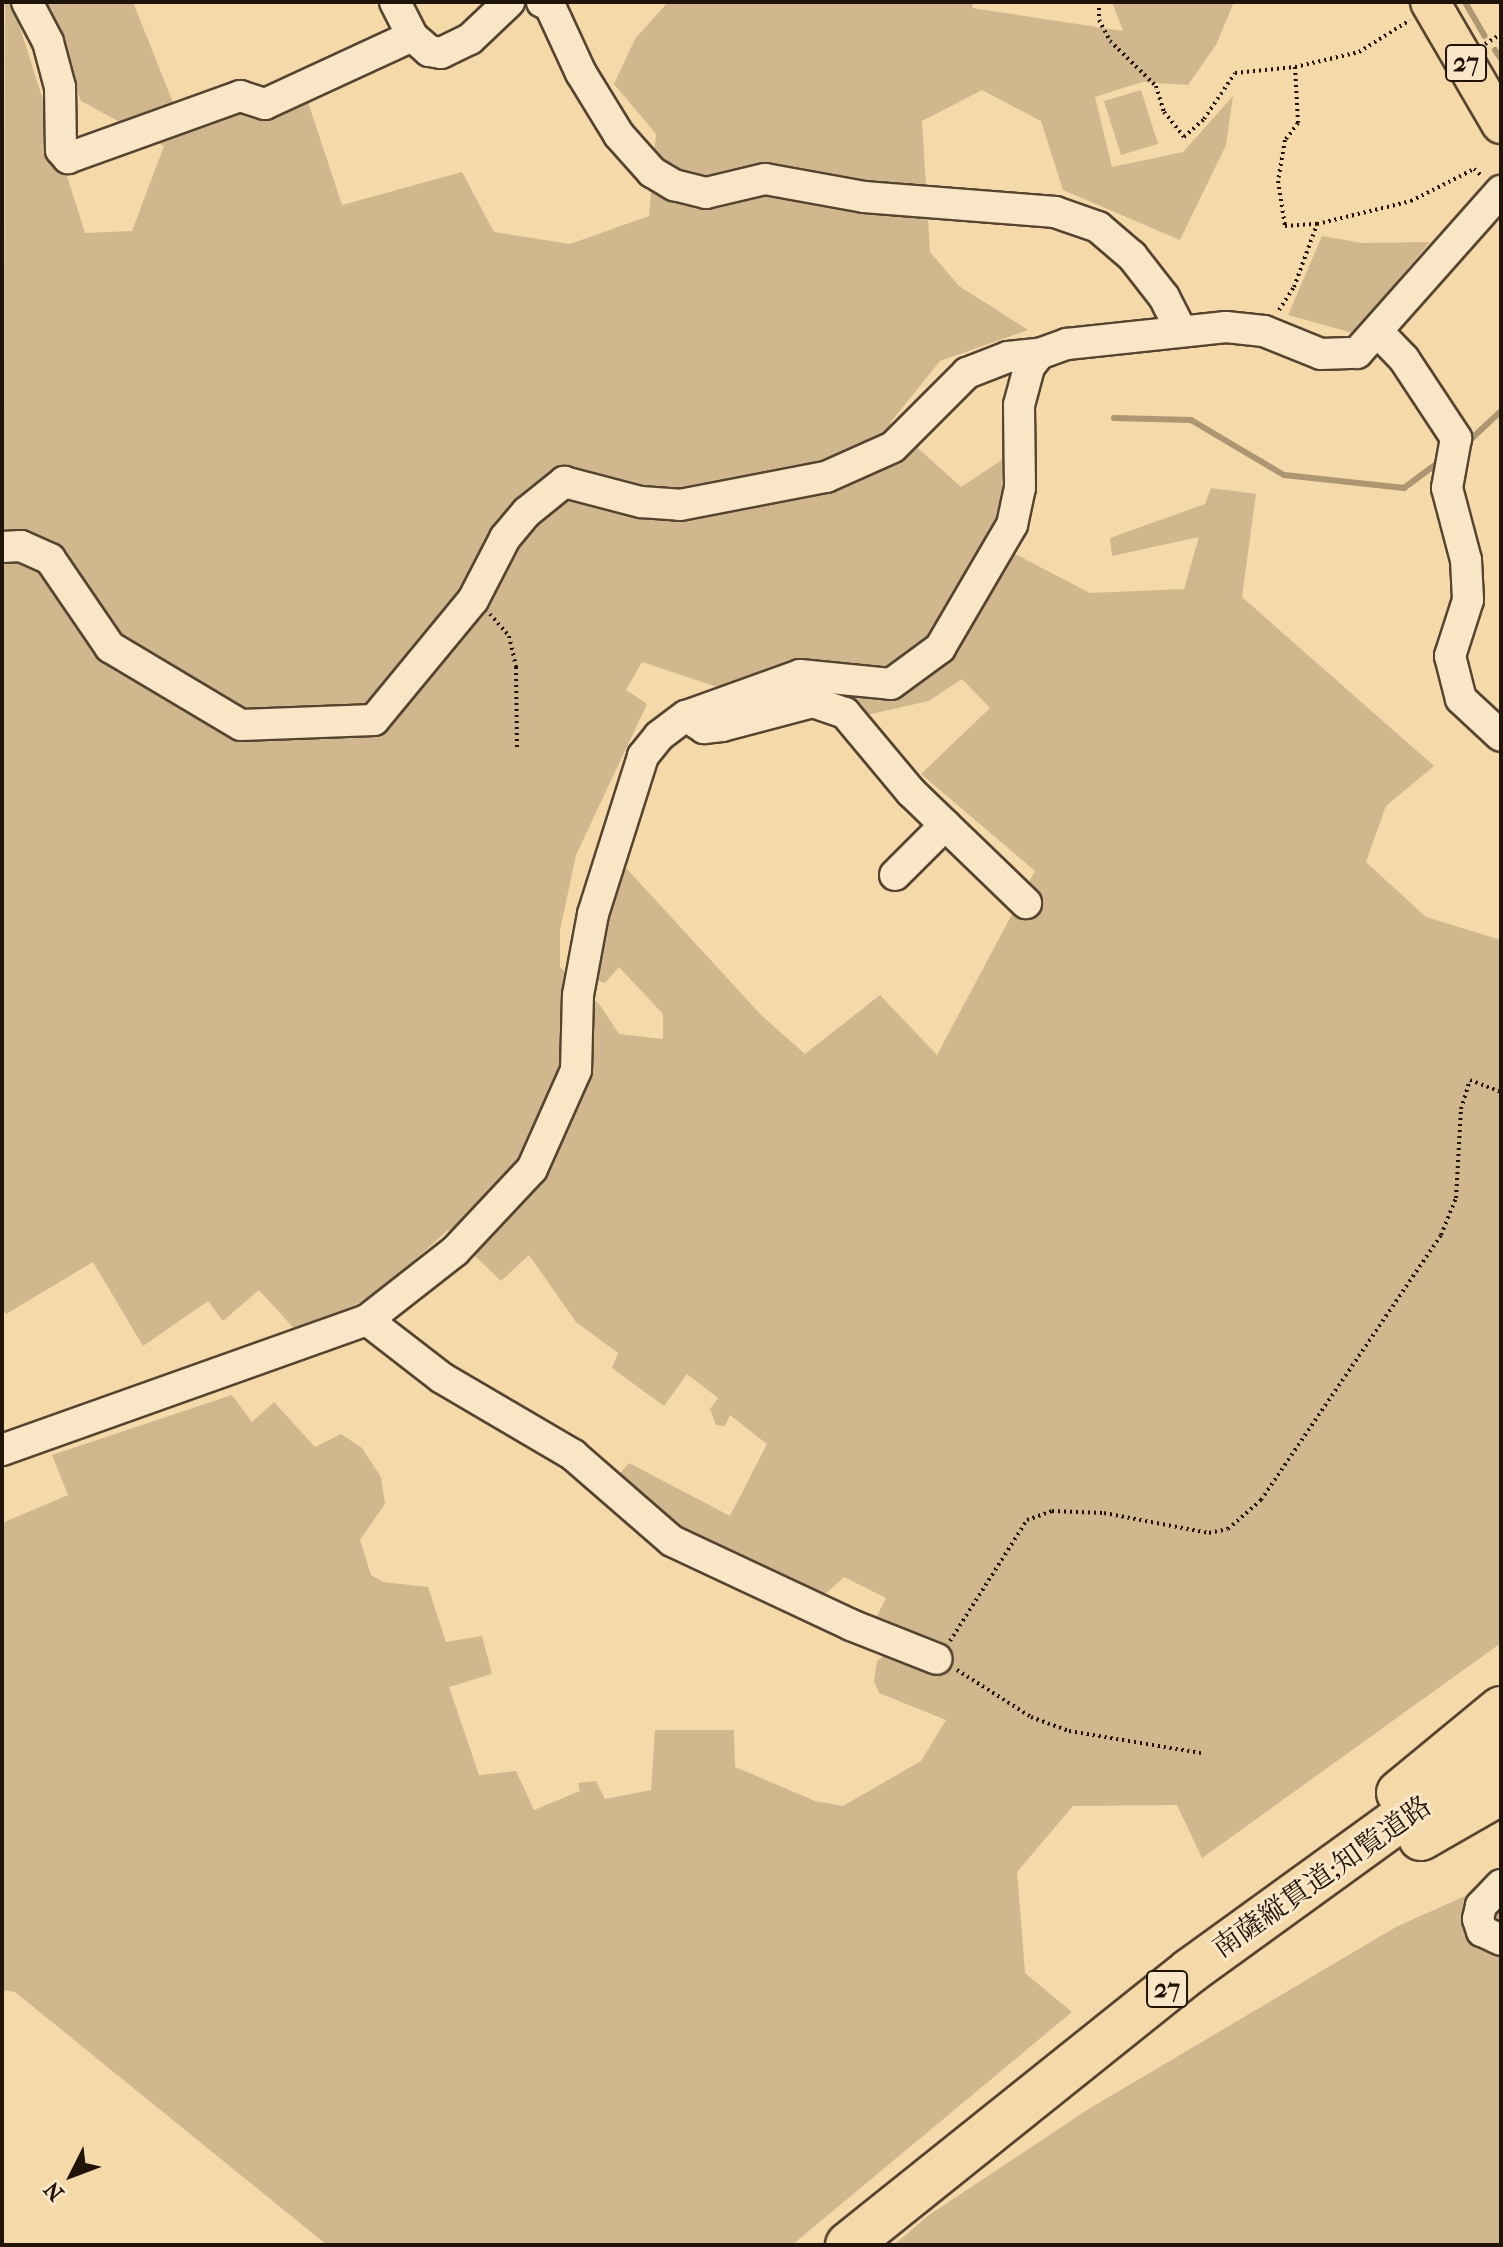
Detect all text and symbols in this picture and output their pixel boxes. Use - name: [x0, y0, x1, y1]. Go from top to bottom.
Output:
- road number: 27: [1444, 41, 1488, 85]
- street label: 南薩縦貫道;知覧道路: [1206, 1789, 1438, 1965]
- road number: 27: [1145, 1967, 1189, 2011]
- north arrow: [32, 2135, 112, 2215]
- text: N: [39, 2176, 69, 2206]

